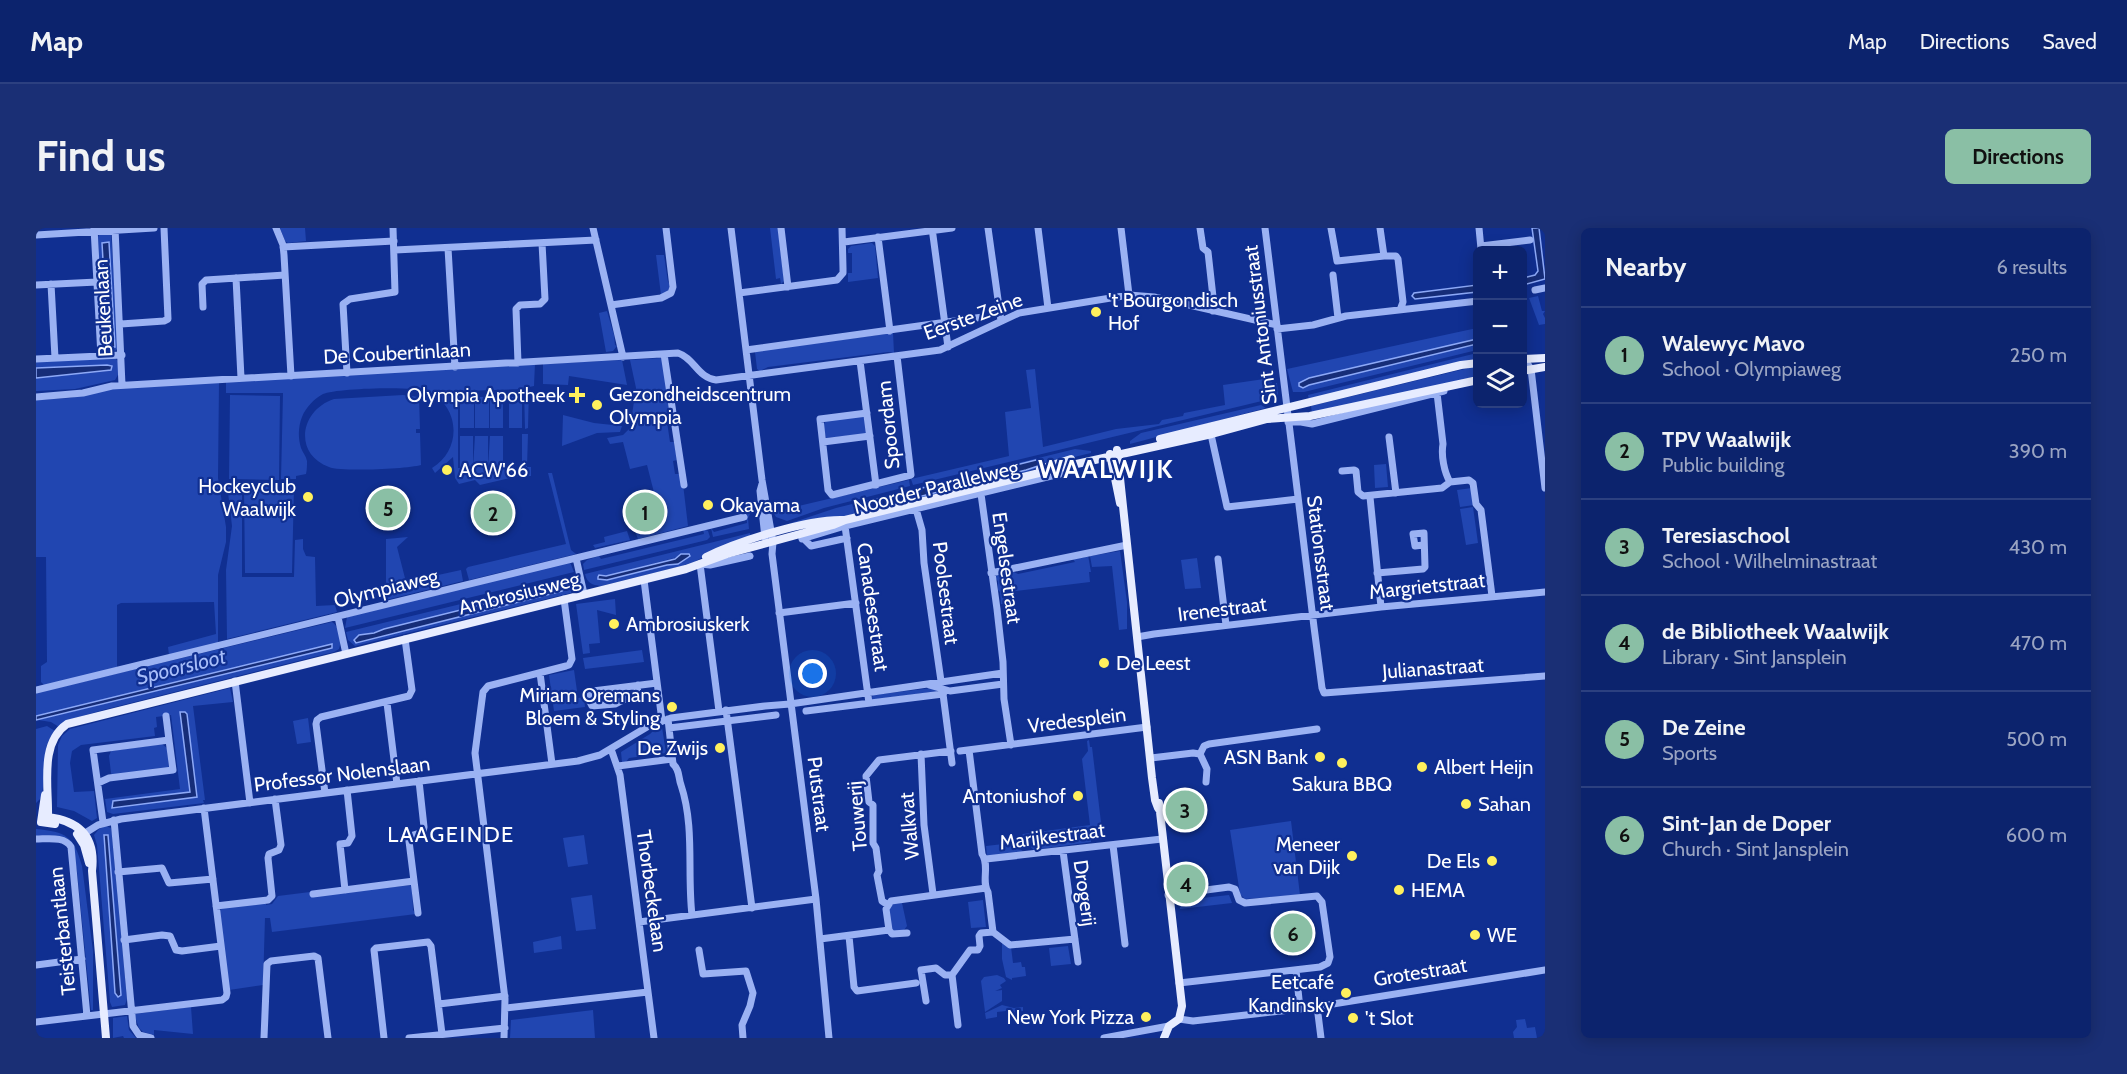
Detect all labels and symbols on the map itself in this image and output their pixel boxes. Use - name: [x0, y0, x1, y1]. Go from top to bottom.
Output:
- street label: Sint Antoniusstraat: [1238, 244, 1282, 406]
- street label: Beukenlaan: [88, 259, 118, 357]
- street label: Eerste Zeine: [920, 287, 1026, 345]
- place label: 't Bourgondisch Hof: [1108, 288, 1238, 335]
- marker: 't Bourgondisch Hof: [1089, 305, 1103, 319]
- street label: De Coubertinlaan: [323, 337, 471, 369]
- street label: Spoordam: [871, 379, 905, 471]
- place label: Gezondheidscentrum Olympia: [609, 382, 791, 429]
- place label: Olympia Apotheek: [407, 383, 565, 407]
- marker: Olympia Apotheek: [570, 388, 584, 402]
- marker: Gezondheidscentrum Olympia: [590, 398, 604, 412]
- district label: WAALWIJK: [1038, 453, 1174, 485]
- street label: Noorder Parallelweg: [851, 455, 1022, 519]
- place label: ACW'66: [459, 458, 528, 482]
- marker: ACW'66: [440, 463, 454, 477]
- place label: Hockeyclub Waalwijk: [198, 474, 296, 521]
- pin: 5: [368, 486, 408, 530]
- marker: Hockeyclub Waalwijk: [301, 490, 315, 504]
- pin: 2: [474, 490, 512, 536]
- pin: 1: [626, 490, 664, 534]
- place label: Okayama: [720, 493, 800, 517]
- street label: Stationsstraat: [1302, 494, 1340, 612]
- marker: Okayama: [701, 498, 715, 512]
- street label: Engelsestraat: [987, 511, 1027, 626]
- street label: Poolsestraat: [928, 540, 964, 646]
- street label: Canadesestraat: [852, 541, 894, 673]
- street label: Olympiaweg: [331, 563, 442, 613]
- street label: Ambrosiusweg: [456, 566, 583, 620]
- street label: Margrietstraat: [1368, 568, 1486, 604]
- street label: Irenestraat: [1176, 592, 1268, 626]
- place label: Ambrosiuskerk: [626, 612, 749, 636]
- marker: Ambrosiuskerk: [607, 617, 621, 631]
- water label: Spoorsloot: [134, 643, 229, 690]
- place label: De Leest: [1116, 651, 1191, 675]
- street label: Julianastraat: [1380, 652, 1485, 684]
- marker: De Leest: [1097, 656, 1111, 670]
- your location: [798, 659, 827, 688]
- place label: Miriam Oremans Bloem & Styling: [519, 683, 661, 730]
- marker: Miriam Oremans Bloem & Styling: [665, 700, 679, 714]
- street label: Vredesplein: [1026, 702, 1128, 738]
- place label: De Zwijs: [637, 736, 708, 760]
- marker: De Zwijs: [713, 741, 727, 755]
- place label: ASN Bank: [1224, 745, 1308, 769]
- marker: ASN Bank: [1313, 750, 1327, 764]
- street label: Professor Nolenslaan: [252, 751, 432, 797]
- street label: Putstraat: [802, 755, 836, 833]
- place label: Albert Heijn: [1434, 755, 1534, 779]
- marker: Sakura BBQ: [1335, 756, 1349, 770]
- marker: Albert Heijn: [1415, 760, 1429, 774]
- place label: Sakura BBQ: [1292, 772, 1392, 796]
- street label: Touwerij: [842, 780, 872, 852]
- place label: Antoniushof: [962, 784, 1066, 808]
- pin: 3: [1166, 788, 1204, 832]
- marker: Antoniushof: [1071, 789, 1085, 803]
- street label: Walkvat: [894, 791, 924, 861]
- place label: Sahan: [1478, 792, 1531, 816]
- marker: Sahan: [1459, 797, 1473, 811]
- street label: Marijkestraat: [998, 818, 1106, 854]
- district label: LAAGEINDE: [387, 821, 515, 848]
- street label: Thorbeckelaan: [632, 828, 672, 954]
- place label: Meneer van Dijk: [1273, 832, 1341, 879]
- marker: Meneer van Dijk: [1345, 849, 1359, 863]
- place label: De Els: [1427, 849, 1480, 873]
- marker: De Els: [1485, 854, 1499, 868]
- street label: Drogerij: [1068, 858, 1102, 928]
- pin: 4: [1166, 862, 1206, 906]
- street label: Teisterbantlaan: [43, 866, 81, 996]
- place label: HEMA: [1411, 878, 1465, 902]
- marker: HEMA: [1392, 883, 1406, 897]
- pin: 6: [1274, 910, 1312, 956]
- place label: WE: [1487, 923, 1517, 947]
- marker: WE: [1468, 928, 1482, 942]
- street label: Grotestraat: [1372, 953, 1469, 991]
- place label: Eetcafé Kandinsky: [1248, 970, 1334, 1017]
- marker: Eetcafé Kandinsky: [1339, 986, 1353, 1000]
- place label: New York Pizza: [1007, 1005, 1134, 1029]
- place label: 't Slot: [1365, 1006, 1414, 1030]
- marker: New York Pizza: [1139, 1010, 1153, 1024]
- marker: 't Slot: [1346, 1011, 1360, 1025]

